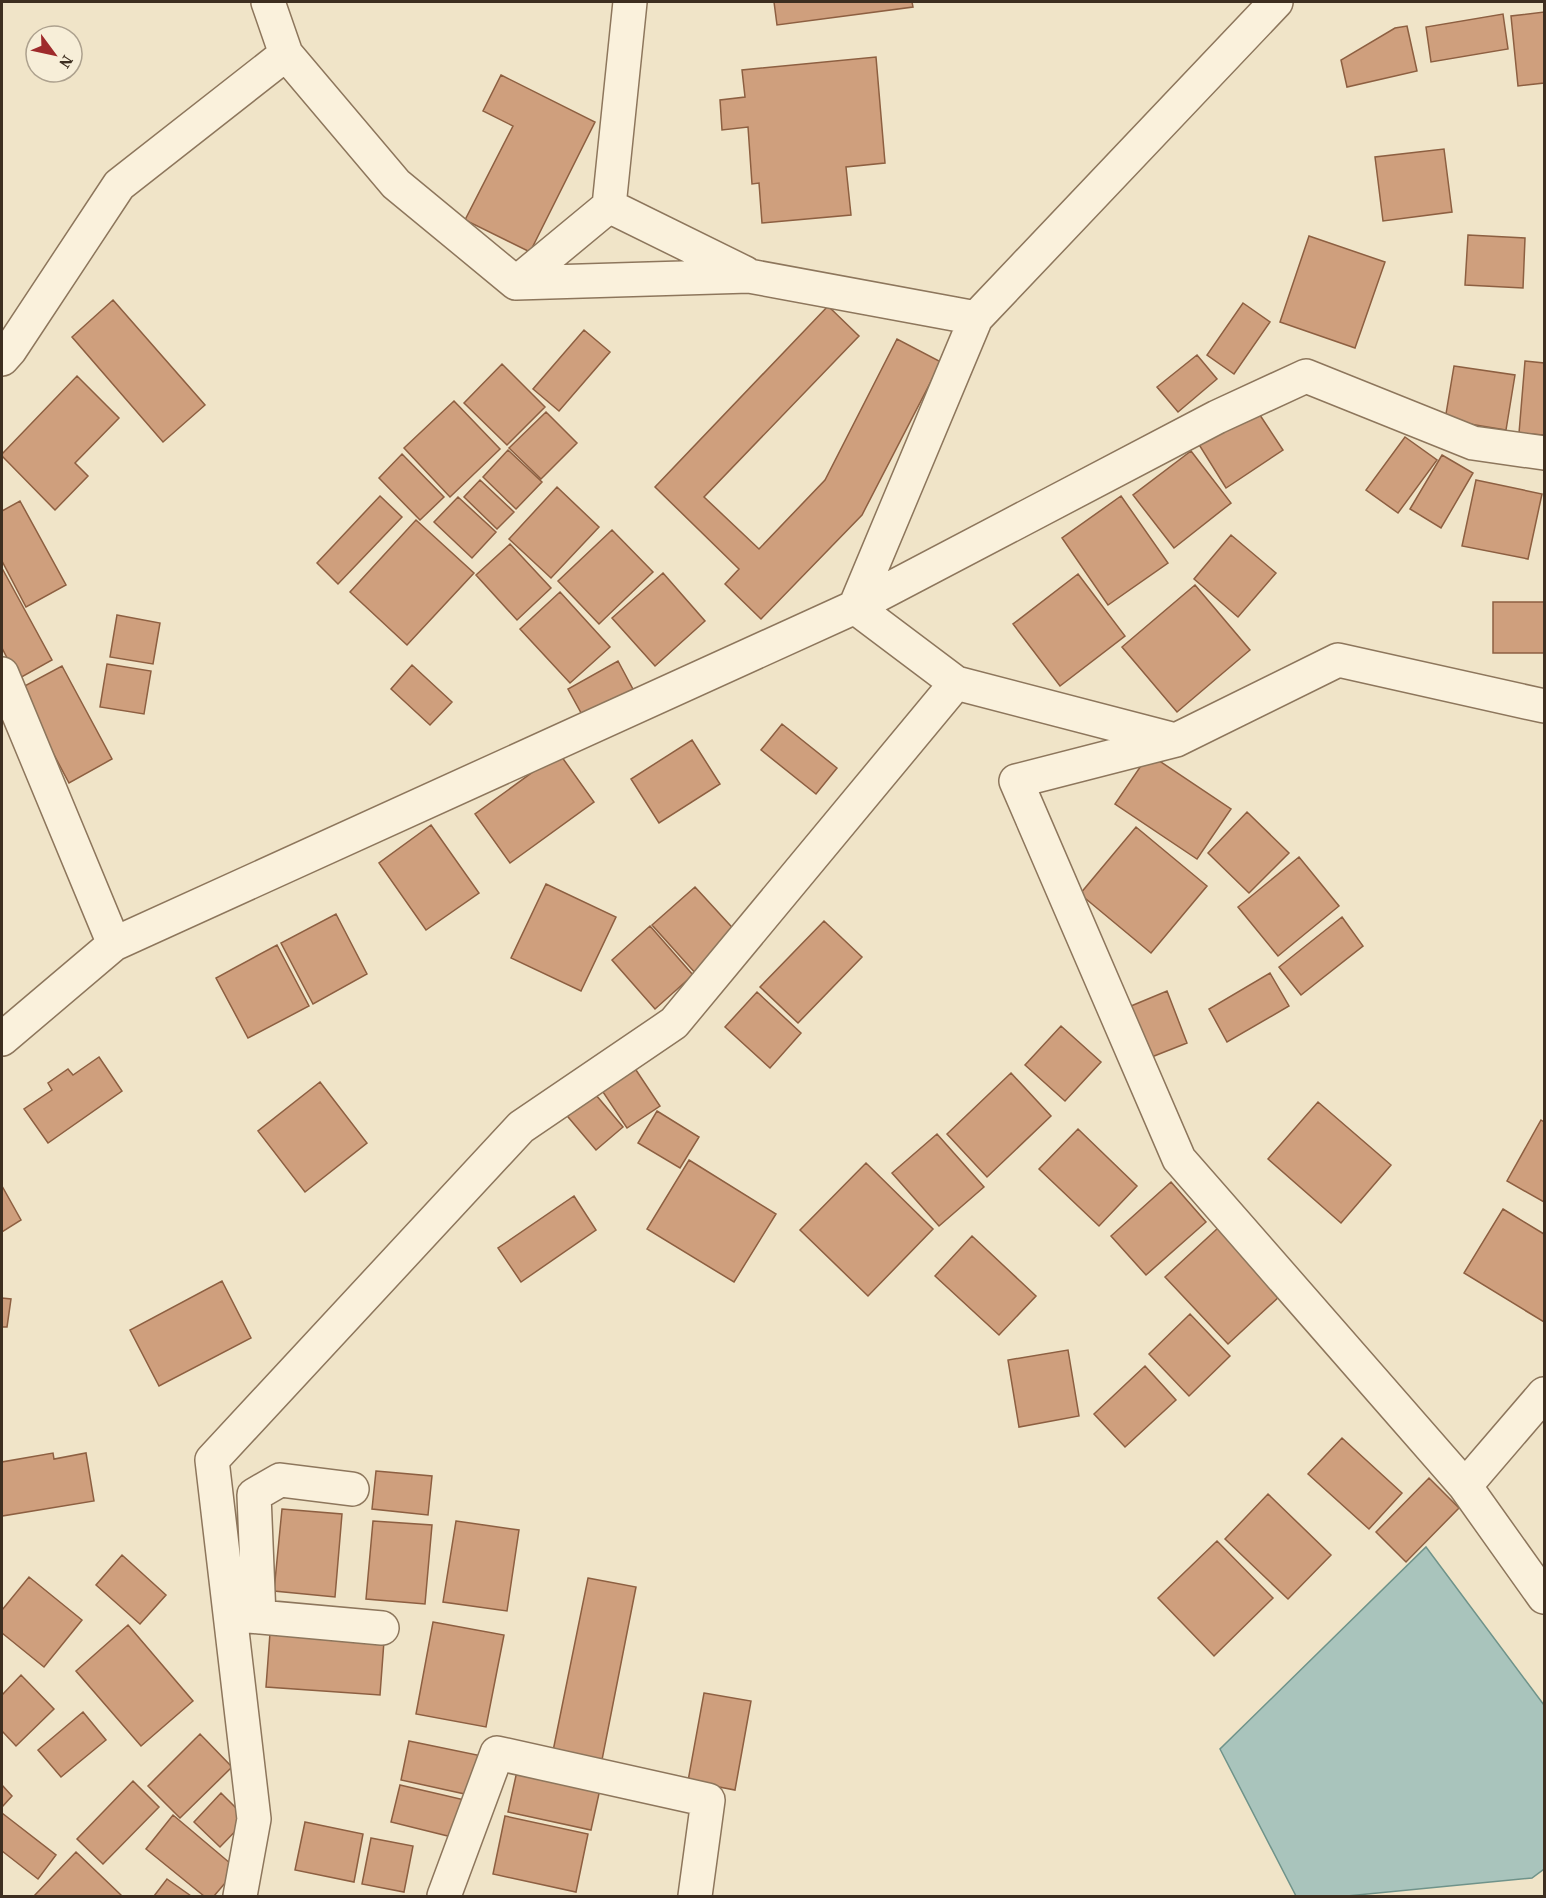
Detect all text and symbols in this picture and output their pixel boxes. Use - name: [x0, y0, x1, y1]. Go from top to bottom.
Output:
- north arrow: [24, 24, 84, 84]
- text: N: [54, 51, 79, 73]

